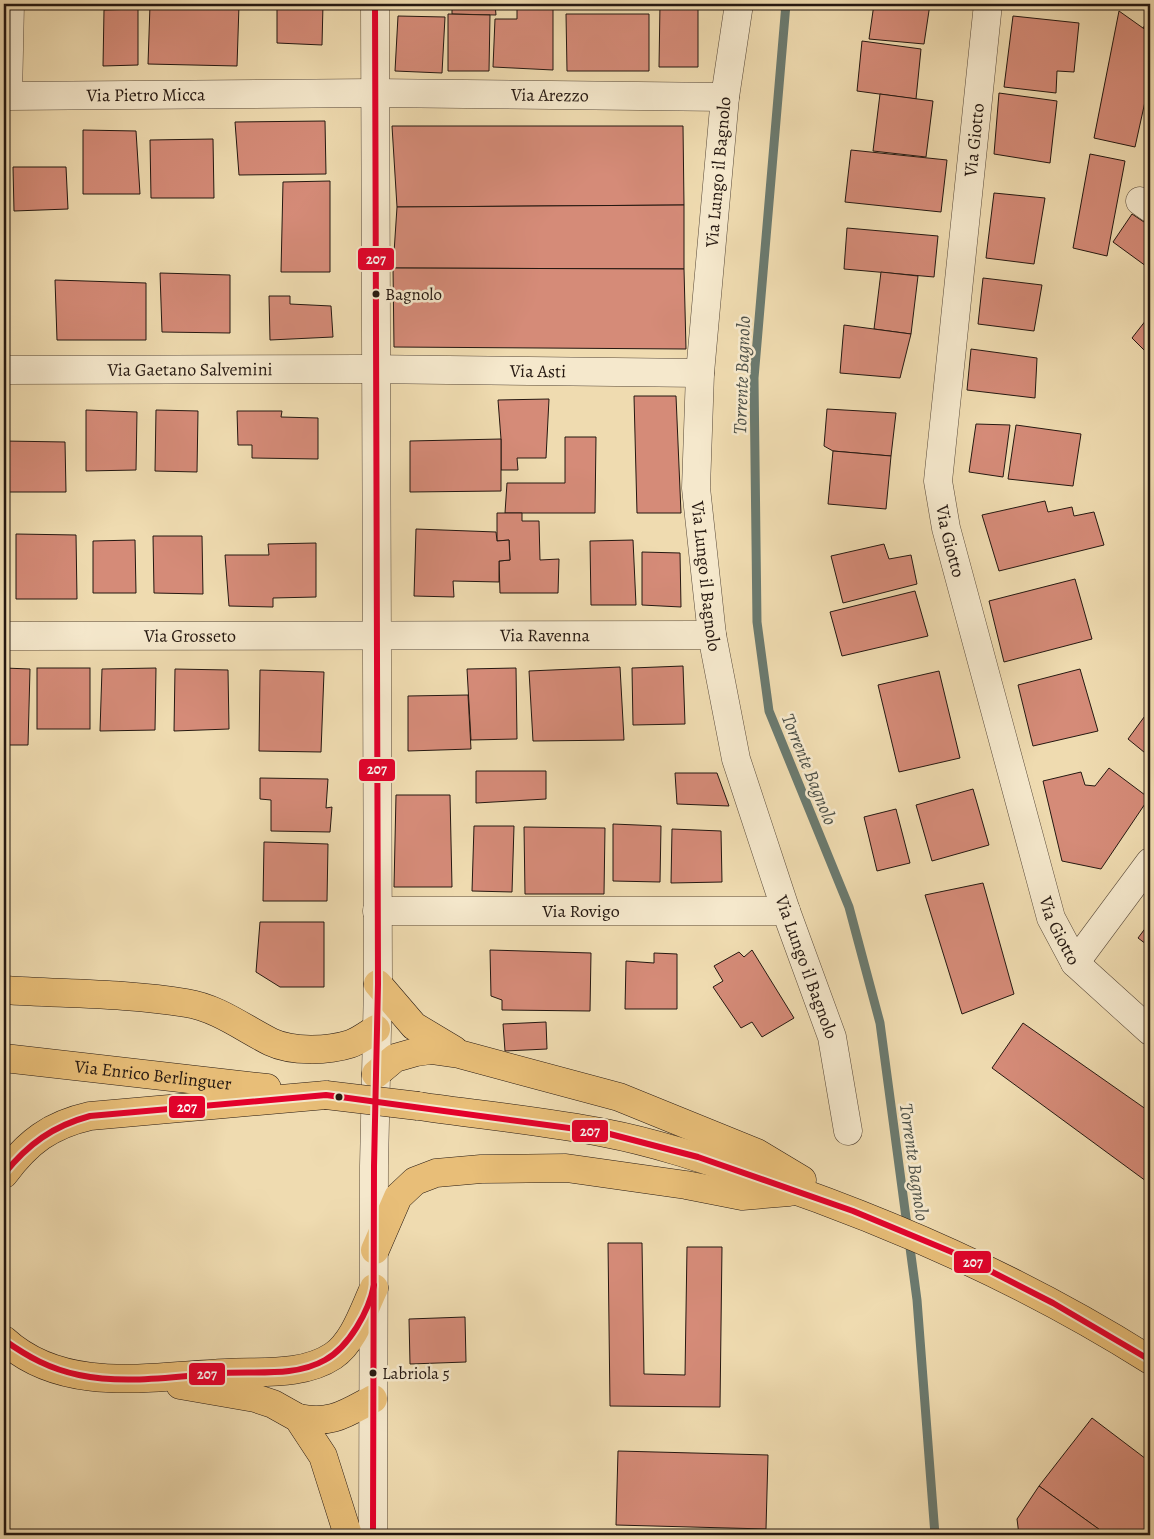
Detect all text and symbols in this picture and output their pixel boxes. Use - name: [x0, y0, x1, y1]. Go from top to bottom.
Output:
- street label: Via Pietro Micca: [85, 82, 206, 107]
- street label: Via Arezzo: [510, 83, 589, 107]
- street label: Via Lungo il Bagnolo: [699, 96, 737, 249]
- street label: Via Giotto: [958, 102, 990, 179]
- line badge: 207: [357, 247, 395, 271]
- text: 207: [366, 250, 386, 269]
- place label: Bagnolo: [385, 283, 442, 306]
- marker: Bagnolo: [371, 289, 381, 299]
- water label: Torrente Bagnolo: [727, 315, 757, 435]
- street label: Via Gaetano Salvemini: [106, 357, 273, 382]
- street label: Via Asti: [509, 359, 566, 383]
- street label: Via Lungo il Bagnolo: [685, 499, 727, 653]
- street label: Via Giotto: [930, 502, 971, 580]
- street label: Via Ravenna: [499, 623, 591, 647]
- street label: Via Grosseto: [143, 624, 236, 648]
- water label: Torrente Bagnolo: [775, 710, 843, 829]
- line badge: 207: [358, 758, 396, 782]
- text: 207: [367, 760, 387, 779]
- street label: Via Lungo il Bagnolo: [769, 891, 844, 1042]
- street label: Via Giotto: [1033, 893, 1086, 969]
- street label: Via Rovigo: [541, 899, 620, 923]
- street label: Via Enrico Berlinguer: [72, 1054, 233, 1096]
- unlabelled marker: [334, 1092, 344, 1102]
- line badge: 207: [168, 1095, 206, 1119]
- text: 207: [177, 1098, 197, 1117]
- water label: Torrente Bagnolo: [893, 1102, 935, 1223]
- line badge: 207: [571, 1119, 609, 1143]
- text: 207: [580, 1122, 600, 1141]
- line badge: 207: [953, 1250, 992, 1274]
- text: 207: [963, 1253, 983, 1272]
- line badge: 207: [188, 1362, 226, 1386]
- place label: Labriola 5: [382, 1362, 450, 1385]
- text: 207: [197, 1365, 217, 1384]
- marker: Labriola 5: [368, 1368, 378, 1378]

